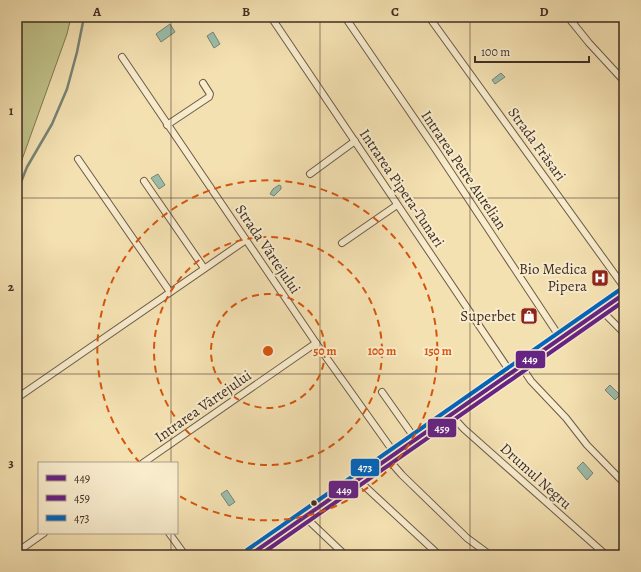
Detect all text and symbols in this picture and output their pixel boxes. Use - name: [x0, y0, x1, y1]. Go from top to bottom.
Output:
- text: A: [92, 3, 102, 20]
- text: B: [242, 3, 250, 20]
- text: C: [391, 3, 399, 20]
- text: D: [539, 3, 549, 20]
- scale bar: [475, 38, 589, 64]
- text: 100 m: [481, 44, 510, 60]
- text: 1: [9, 102, 14, 119]
- street label: Strada Frăsari: [503, 103, 571, 185]
- street label: Intrarea Petre Aurelian: [417, 106, 511, 234]
- street label: Intrarea Pipera-Tunari: [355, 125, 449, 251]
- street label: Strada Vârtejului: [231, 200, 305, 298]
- place label: Bio Medica Pipera: [519, 259, 587, 296]
- hospital icon: Bio Medica Pipera: [590, 268, 610, 288]
- text: 2: [8, 278, 15, 295]
- place label: Superbet: [460, 306, 516, 326]
- shop icon: Superbet: [519, 306, 539, 326]
- text: 50 m: [313, 343, 337, 359]
- text: 100 m: [368, 343, 396, 359]
- text: 150 m: [424, 343, 452, 359]
- centre of rings: [261, 344, 275, 358]
- line badge: 449: [515, 350, 546, 369]
- text: 449: [522, 352, 538, 367]
- street label: Intrarea Vârtejului: [151, 365, 255, 447]
- line badge: 459: [427, 418, 457, 438]
- text: 459: [435, 421, 449, 436]
- street label: Drumul Negru: [496, 438, 577, 514]
- text: 3: [8, 454, 14, 471]
- line badge: 473: [350, 458, 380, 477]
- text: 473: [358, 460, 373, 475]
- legend: [38, 462, 178, 534]
- text: 449: [74, 470, 90, 486]
- line badge: 449: [328, 480, 359, 499]
- text: 449: [336, 483, 352, 498]
- text: 459: [74, 490, 90, 506]
- unlabelled marker: [309, 498, 319, 508]
- text: 473: [74, 510, 89, 526]

